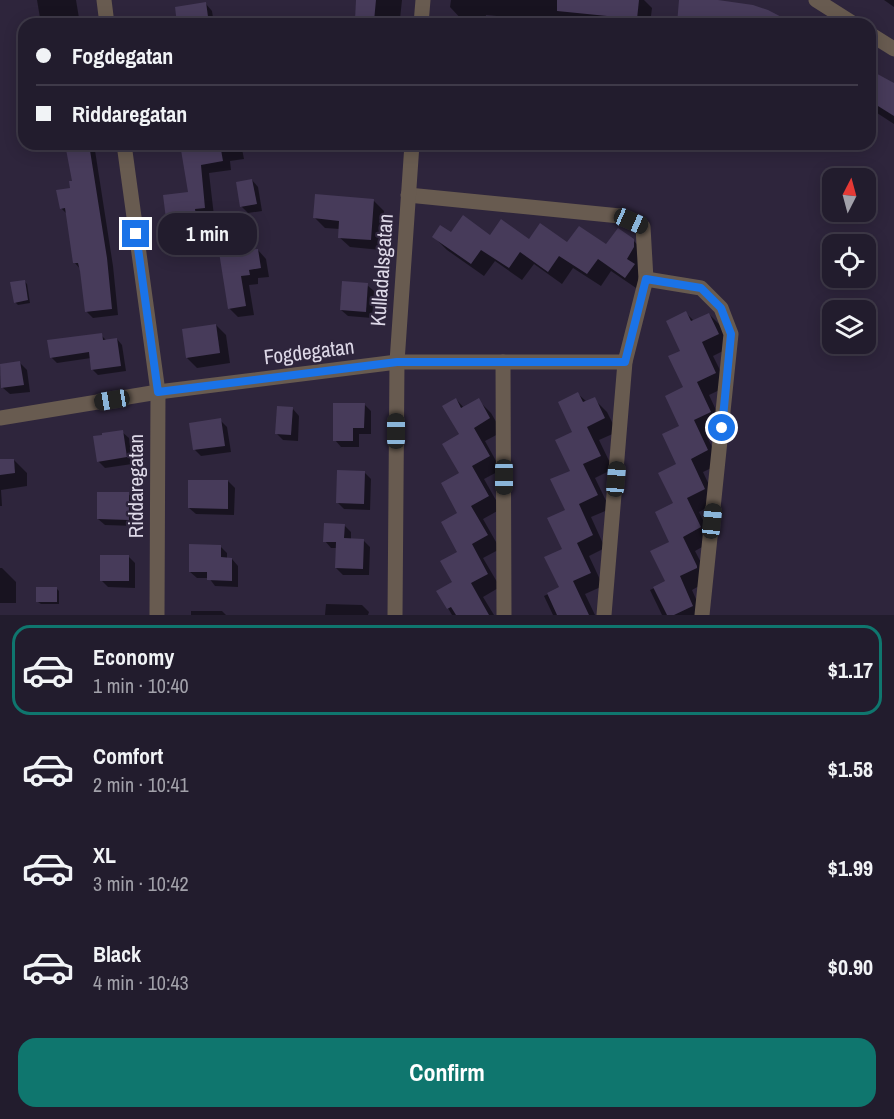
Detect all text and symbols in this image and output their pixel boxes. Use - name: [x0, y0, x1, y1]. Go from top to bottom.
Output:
- text: Fogdegatan: [72, 41, 173, 71]
- text: Riddaregatan: [72, 99, 187, 129]
- north arrow: [822, 168, 876, 222]
- map controls: [822, 168, 876, 354]
- car: [611, 205, 651, 237]
- callout: 1 min: [157, 213, 256, 255]
- street label: Kulladalsgatan: [363, 213, 400, 327]
- route end: [122, 220, 149, 247]
- text: 1 min: [186, 220, 229, 247]
- button: locate: [822, 234, 876, 288]
- button: layers: [822, 300, 876, 354]
- street label: Fogdegatan: [262, 332, 356, 371]
- car: [93, 388, 131, 412]
- car: [387, 413, 405, 449]
- route start: [708, 414, 735, 441]
- street label: Riddaregatan: [121, 434, 150, 538]
- car: [495, 459, 513, 495]
- car: [605, 460, 627, 498]
- car: [701, 502, 723, 540]
- text: Economy: [93, 642, 174, 672]
- icon: car: [21, 643, 75, 697]
- text: $1.17: [828, 655, 873, 685]
- text: 1 min · 10:40: [93, 672, 189, 699]
- text: Comfort: [93, 741, 163, 771]
- icon: car: [21, 742, 75, 796]
- text: $1.58: [828, 754, 873, 784]
- text: 2 min · 10:41: [93, 771, 189, 798]
- text: XL: [93, 840, 116, 870]
- icon: car: [21, 841, 75, 895]
- text: $1.99: [828, 853, 873, 883]
- text: 3 min · 10:42: [93, 870, 189, 897]
- text: Black: [93, 939, 141, 969]
- icon: car: [21, 940, 75, 994]
- text: $0.90: [828, 952, 873, 982]
- text: 4 min · 10:43: [93, 969, 189, 996]
- button: Confirm: [18, 1038, 876, 1107]

